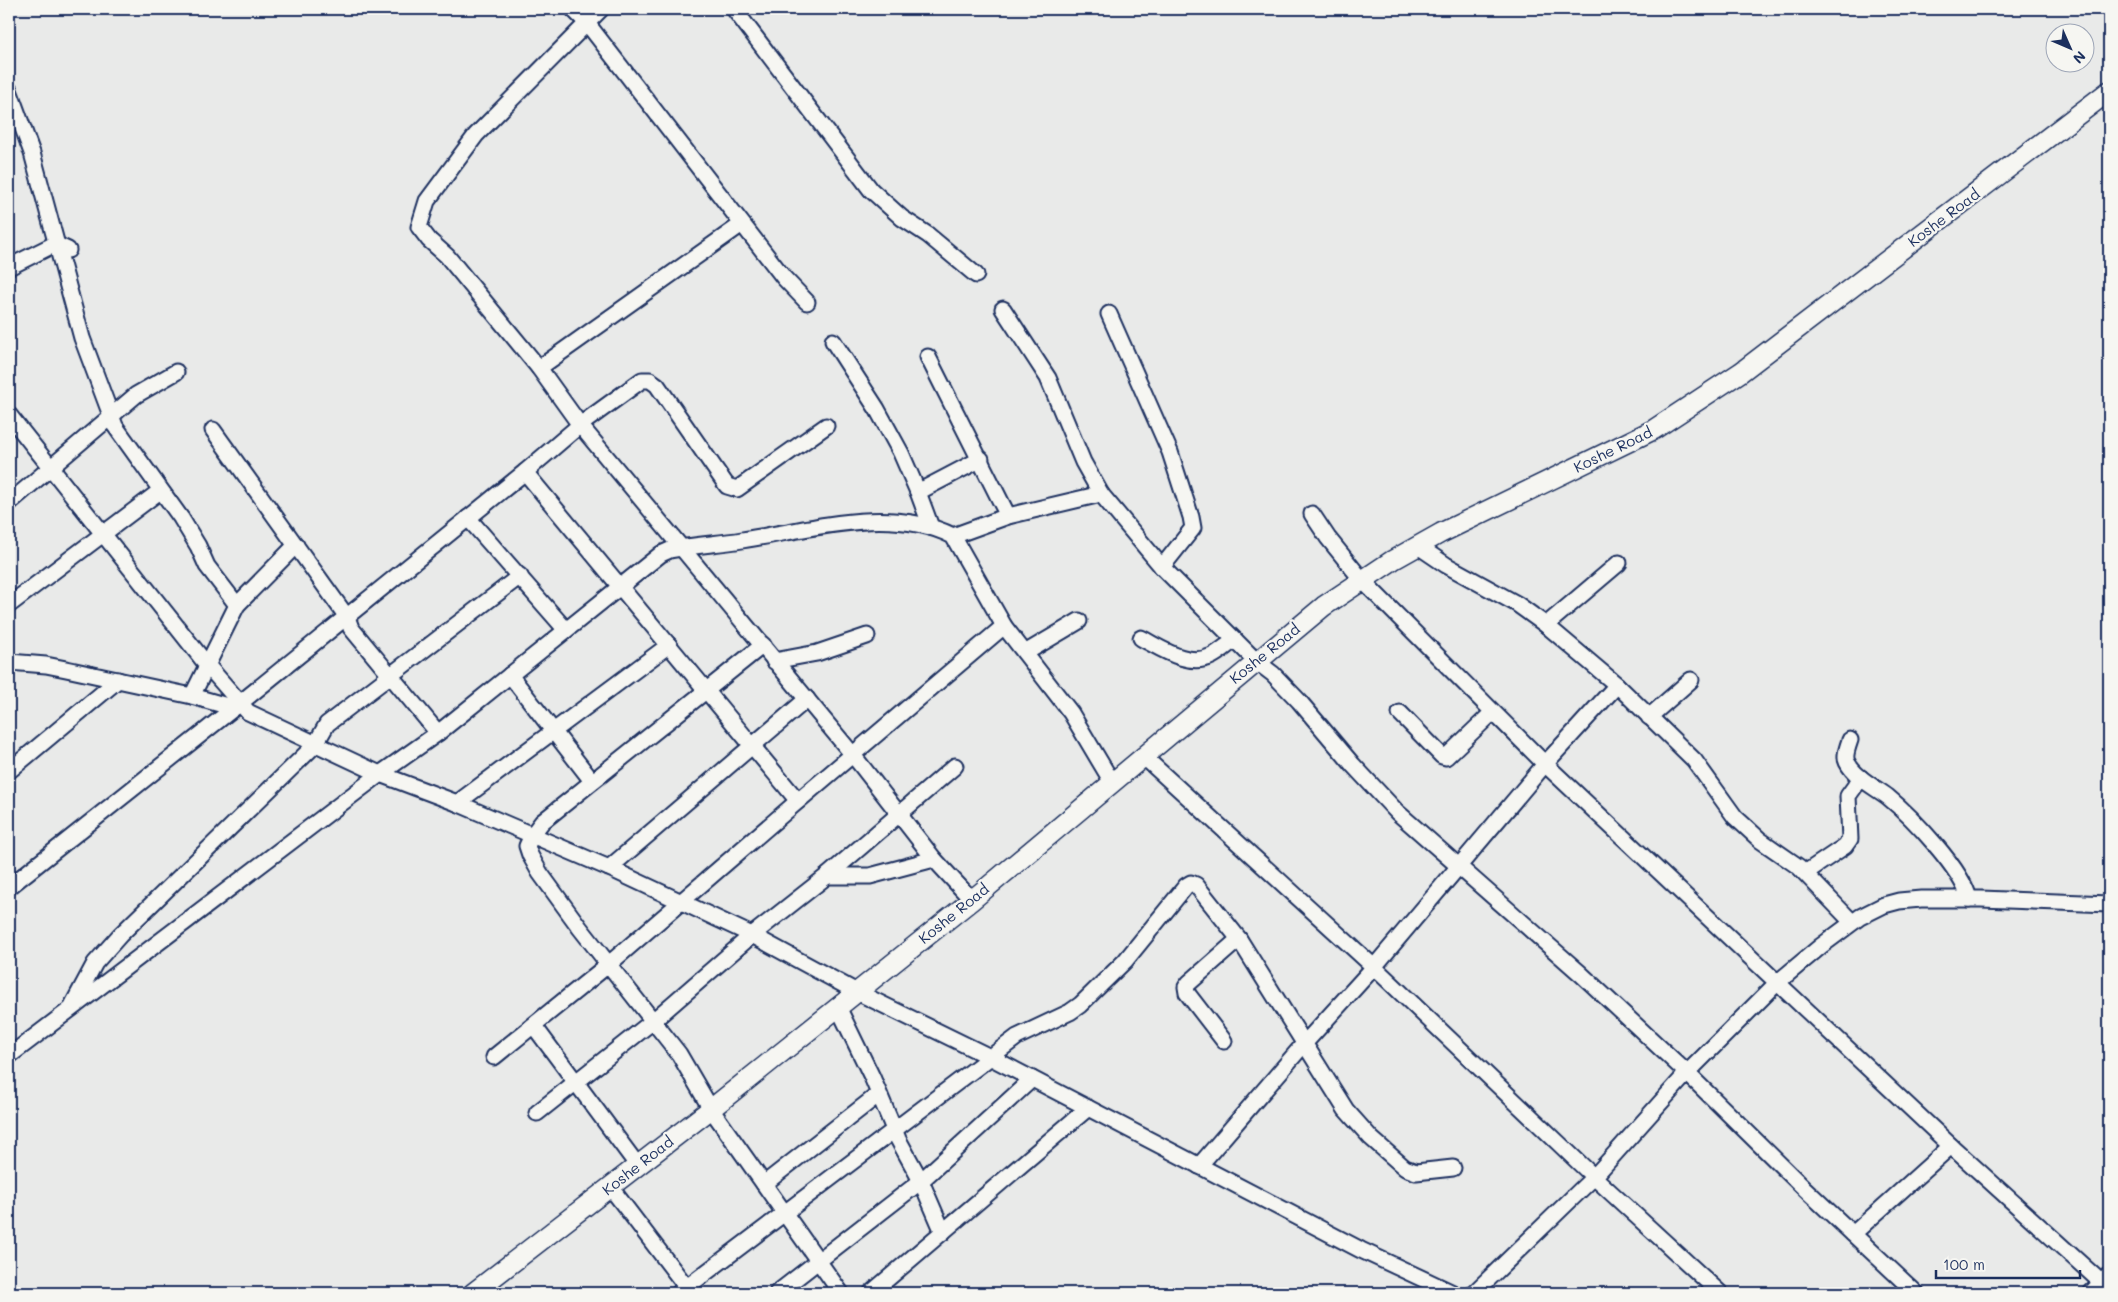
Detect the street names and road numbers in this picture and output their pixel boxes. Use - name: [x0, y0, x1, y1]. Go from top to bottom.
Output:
- street label: Koshe Road: [1903, 184, 1983, 251]
- street label: Koshe Road: [1570, 421, 1655, 477]
- street label: Koshe Road: [1225, 619, 1304, 688]
- street label: Koshe Road: [914, 879, 993, 948]
- street label: Koshe Road: [598, 1131, 677, 1199]

